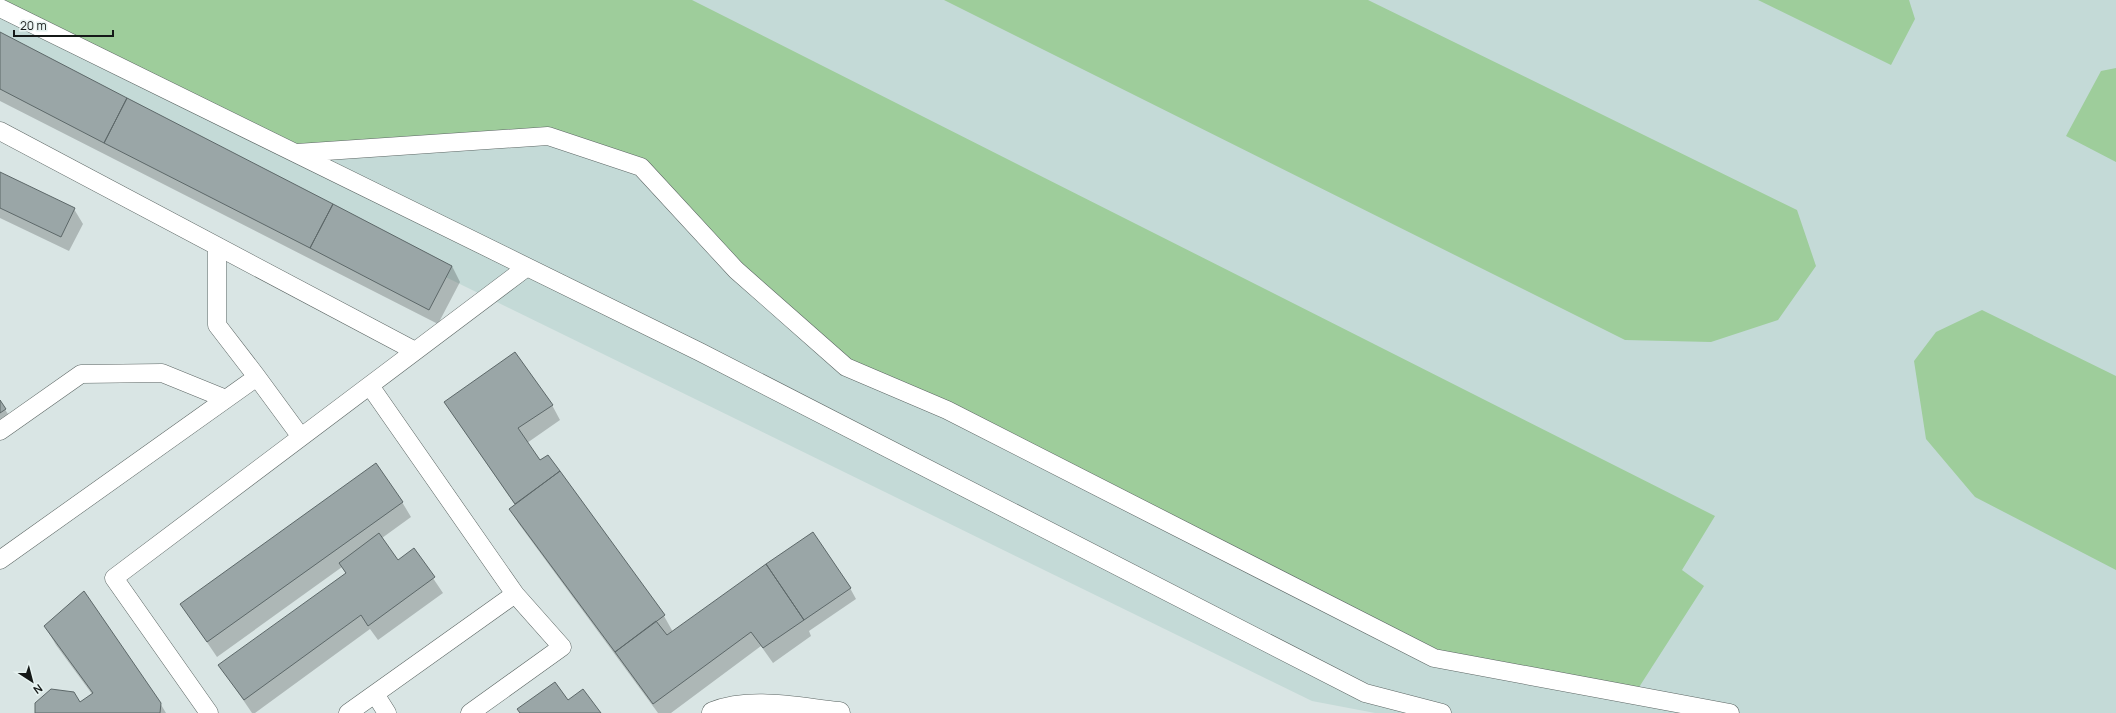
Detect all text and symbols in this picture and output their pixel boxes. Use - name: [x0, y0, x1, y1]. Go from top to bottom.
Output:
- scale bar: [14, 12, 113, 38]
- text: 20 m: [20, 17, 47, 34]
- north arrow: [12, 661, 52, 701]
- text: N: [30, 681, 46, 698]

